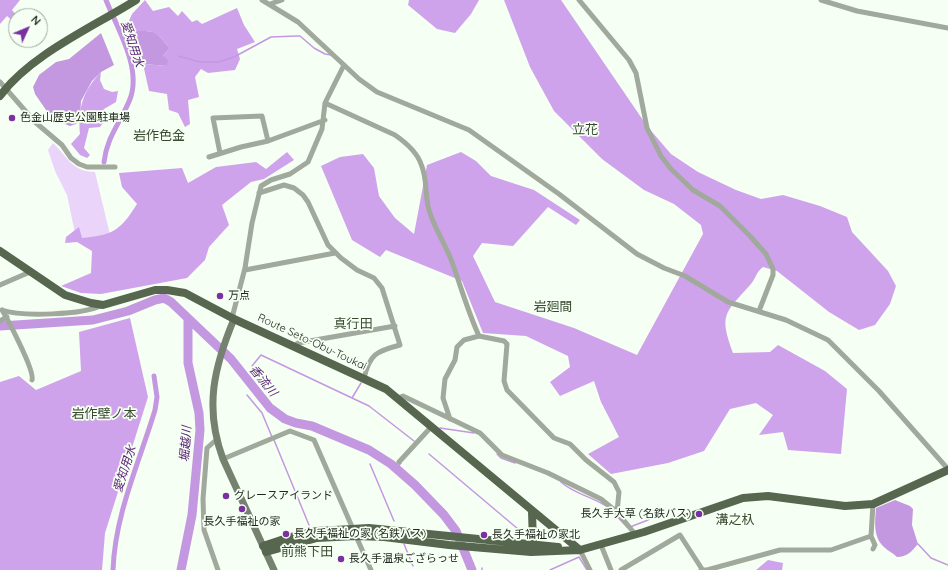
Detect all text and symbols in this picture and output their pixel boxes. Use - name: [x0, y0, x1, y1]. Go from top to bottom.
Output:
- north arrow: [8, 8, 48, 48]
- text: N: [28, 13, 44, 28]
- water label: 愛知用水: [118, 19, 146, 69]
- place label: 色金山歴史公園駐車場: [20, 111, 130, 125]
- marker: 色金山歴史公園駐車場: [7, 113, 17, 123]
- district label: 立花: [572, 122, 598, 138]
- district label: 岩作色金: [133, 128, 185, 144]
- place label: 万点: [228, 289, 250, 303]
- marker: 万点: [215, 291, 225, 301]
- district label: 岩廻間: [534, 299, 572, 315]
- street label: Route Seto-Obu-Toukai: [255, 311, 369, 373]
- district label: 真行田: [334, 316, 372, 332]
- water label: 香流川: [246, 363, 280, 399]
- district label: 岩作壁ノ本: [72, 406, 136, 422]
- water label: 堀越川: [178, 426, 194, 462]
- water label: 愛知用水: [111, 444, 139, 494]
- place label: グレースアイランド: [234, 489, 333, 503]
- marker: グレースアイランド: [221, 491, 231, 501]
- marker: 長久手福祉の家: [237, 504, 247, 514]
- place label: 長久手大草 (名鉄バス): [581, 507, 691, 521]
- marker: 長久手大草 (名鉄バス): [694, 509, 704, 519]
- district label: 溝之杁: [716, 512, 754, 528]
- place label: 長久手福祉の家: [204, 515, 280, 529]
- place label: 長久手福祉の家 (名鉄バス): [294, 527, 426, 541]
- place label: 長久手福祉の家北: [492, 528, 580, 542]
- marker: 長久手福祉の家 (名鉄バス): [281, 529, 291, 539]
- marker: 長久手福祉の家北: [479, 530, 489, 540]
- district label: 前熊下田: [281, 544, 333, 560]
- place label: 長久手温泉ござらっせ: [349, 552, 459, 566]
- marker: 長久手温泉ござらっせ: [336, 554, 346, 564]

